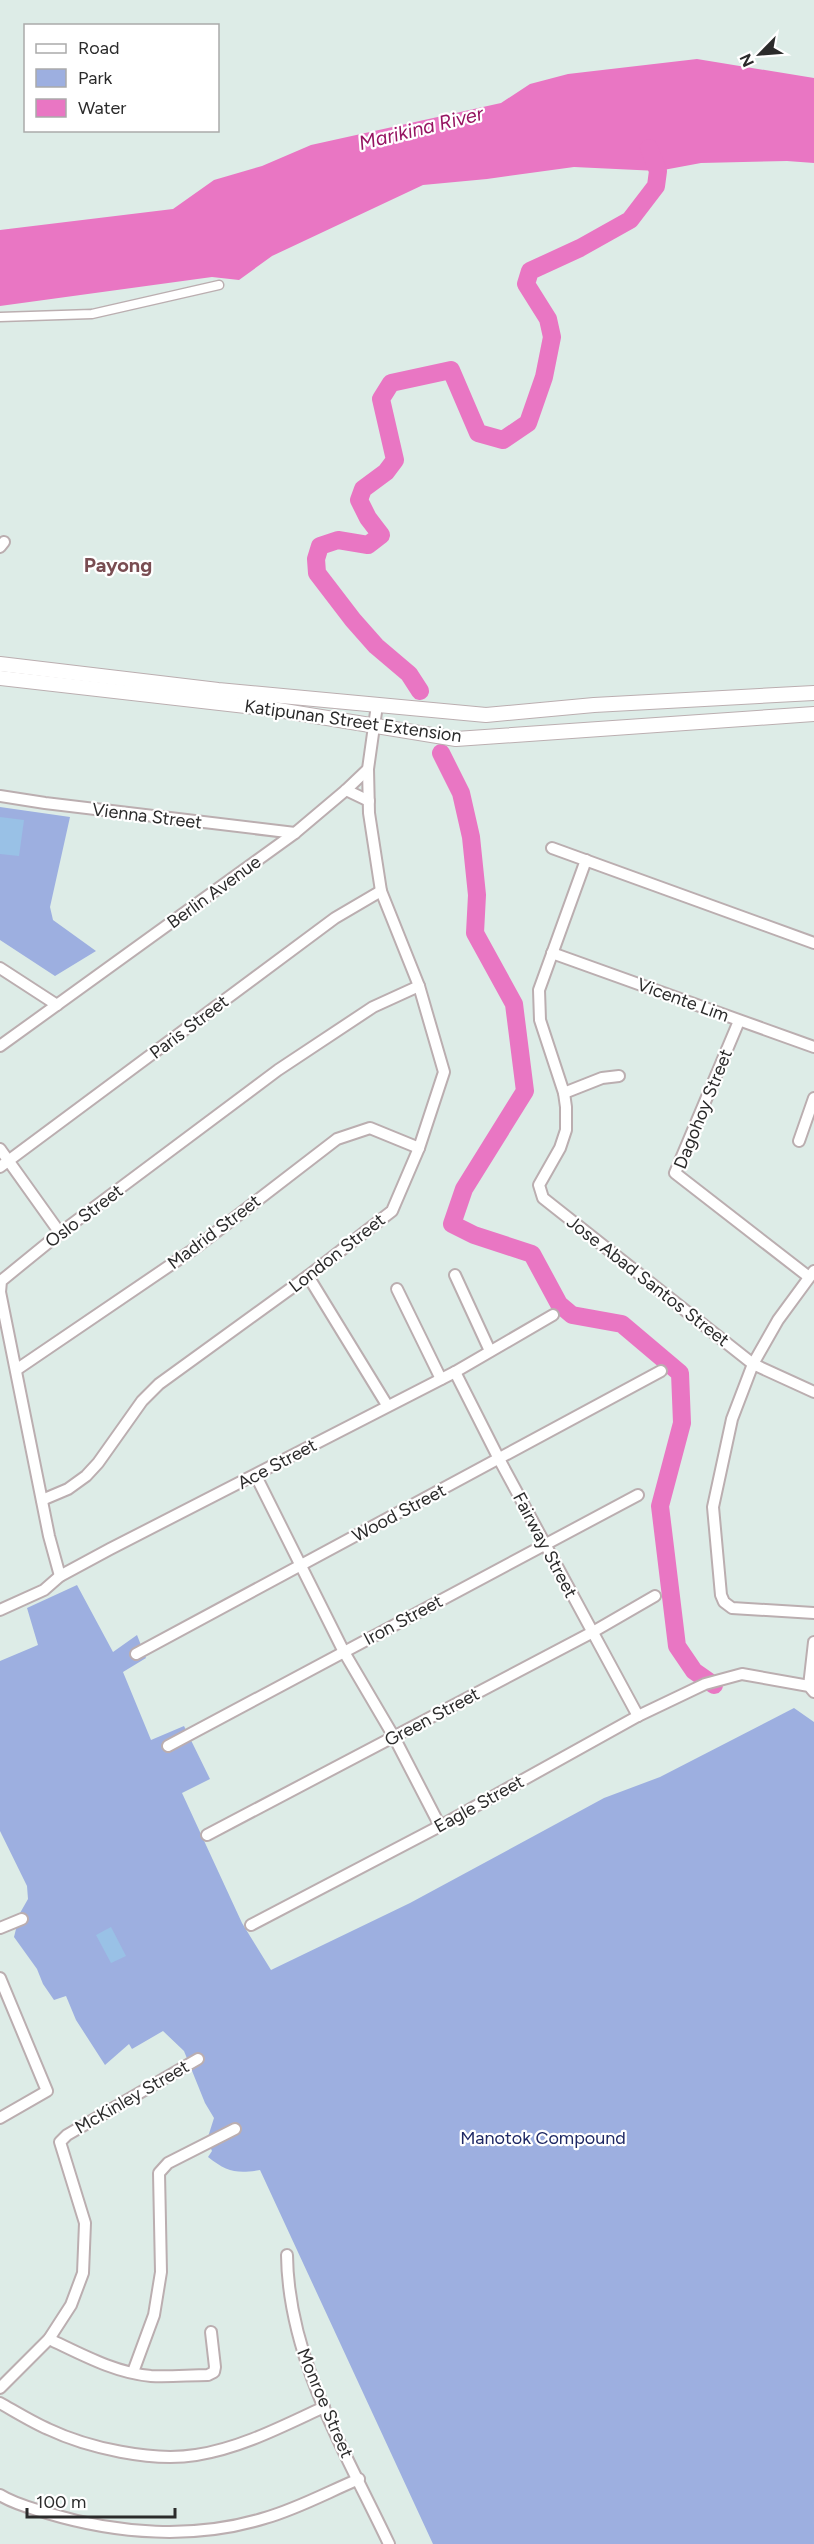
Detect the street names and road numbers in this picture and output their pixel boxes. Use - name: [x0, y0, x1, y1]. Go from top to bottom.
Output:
- street label: Katipunan Street Extension: [243, 695, 463, 747]
- street label: Vienna Street: [91, 798, 203, 834]
- street label: Berlin Avenue: [163, 851, 265, 933]
- street label: Vicente Lim: [634, 973, 732, 1027]
- street label: Paris Street: [145, 990, 233, 1064]
- street label: Dagohoy Street: [669, 1046, 737, 1172]
- street label: Oslo Street: [41, 1180, 127, 1252]
- street label: Madrid Street: [163, 1190, 265, 1274]
- street label: London Street: [285, 1209, 390, 1297]
- street label: Jose Abad Santos Street: [562, 1211, 734, 1351]
- street label: Ace Street: [234, 1434, 321, 1494]
- street label: Wood Street: [348, 1479, 450, 1547]
- street label: Fairway Street: [508, 1488, 582, 1602]
- street label: Iron Street: [360, 1590, 446, 1650]
- street label: Green Street: [381, 1683, 483, 1751]
- street label: Eagle Street: [430, 1770, 528, 1838]
- street label: McKinley Street: [71, 2055, 193, 2139]
- street label: Monroe Street: [292, 2345, 358, 2461]

